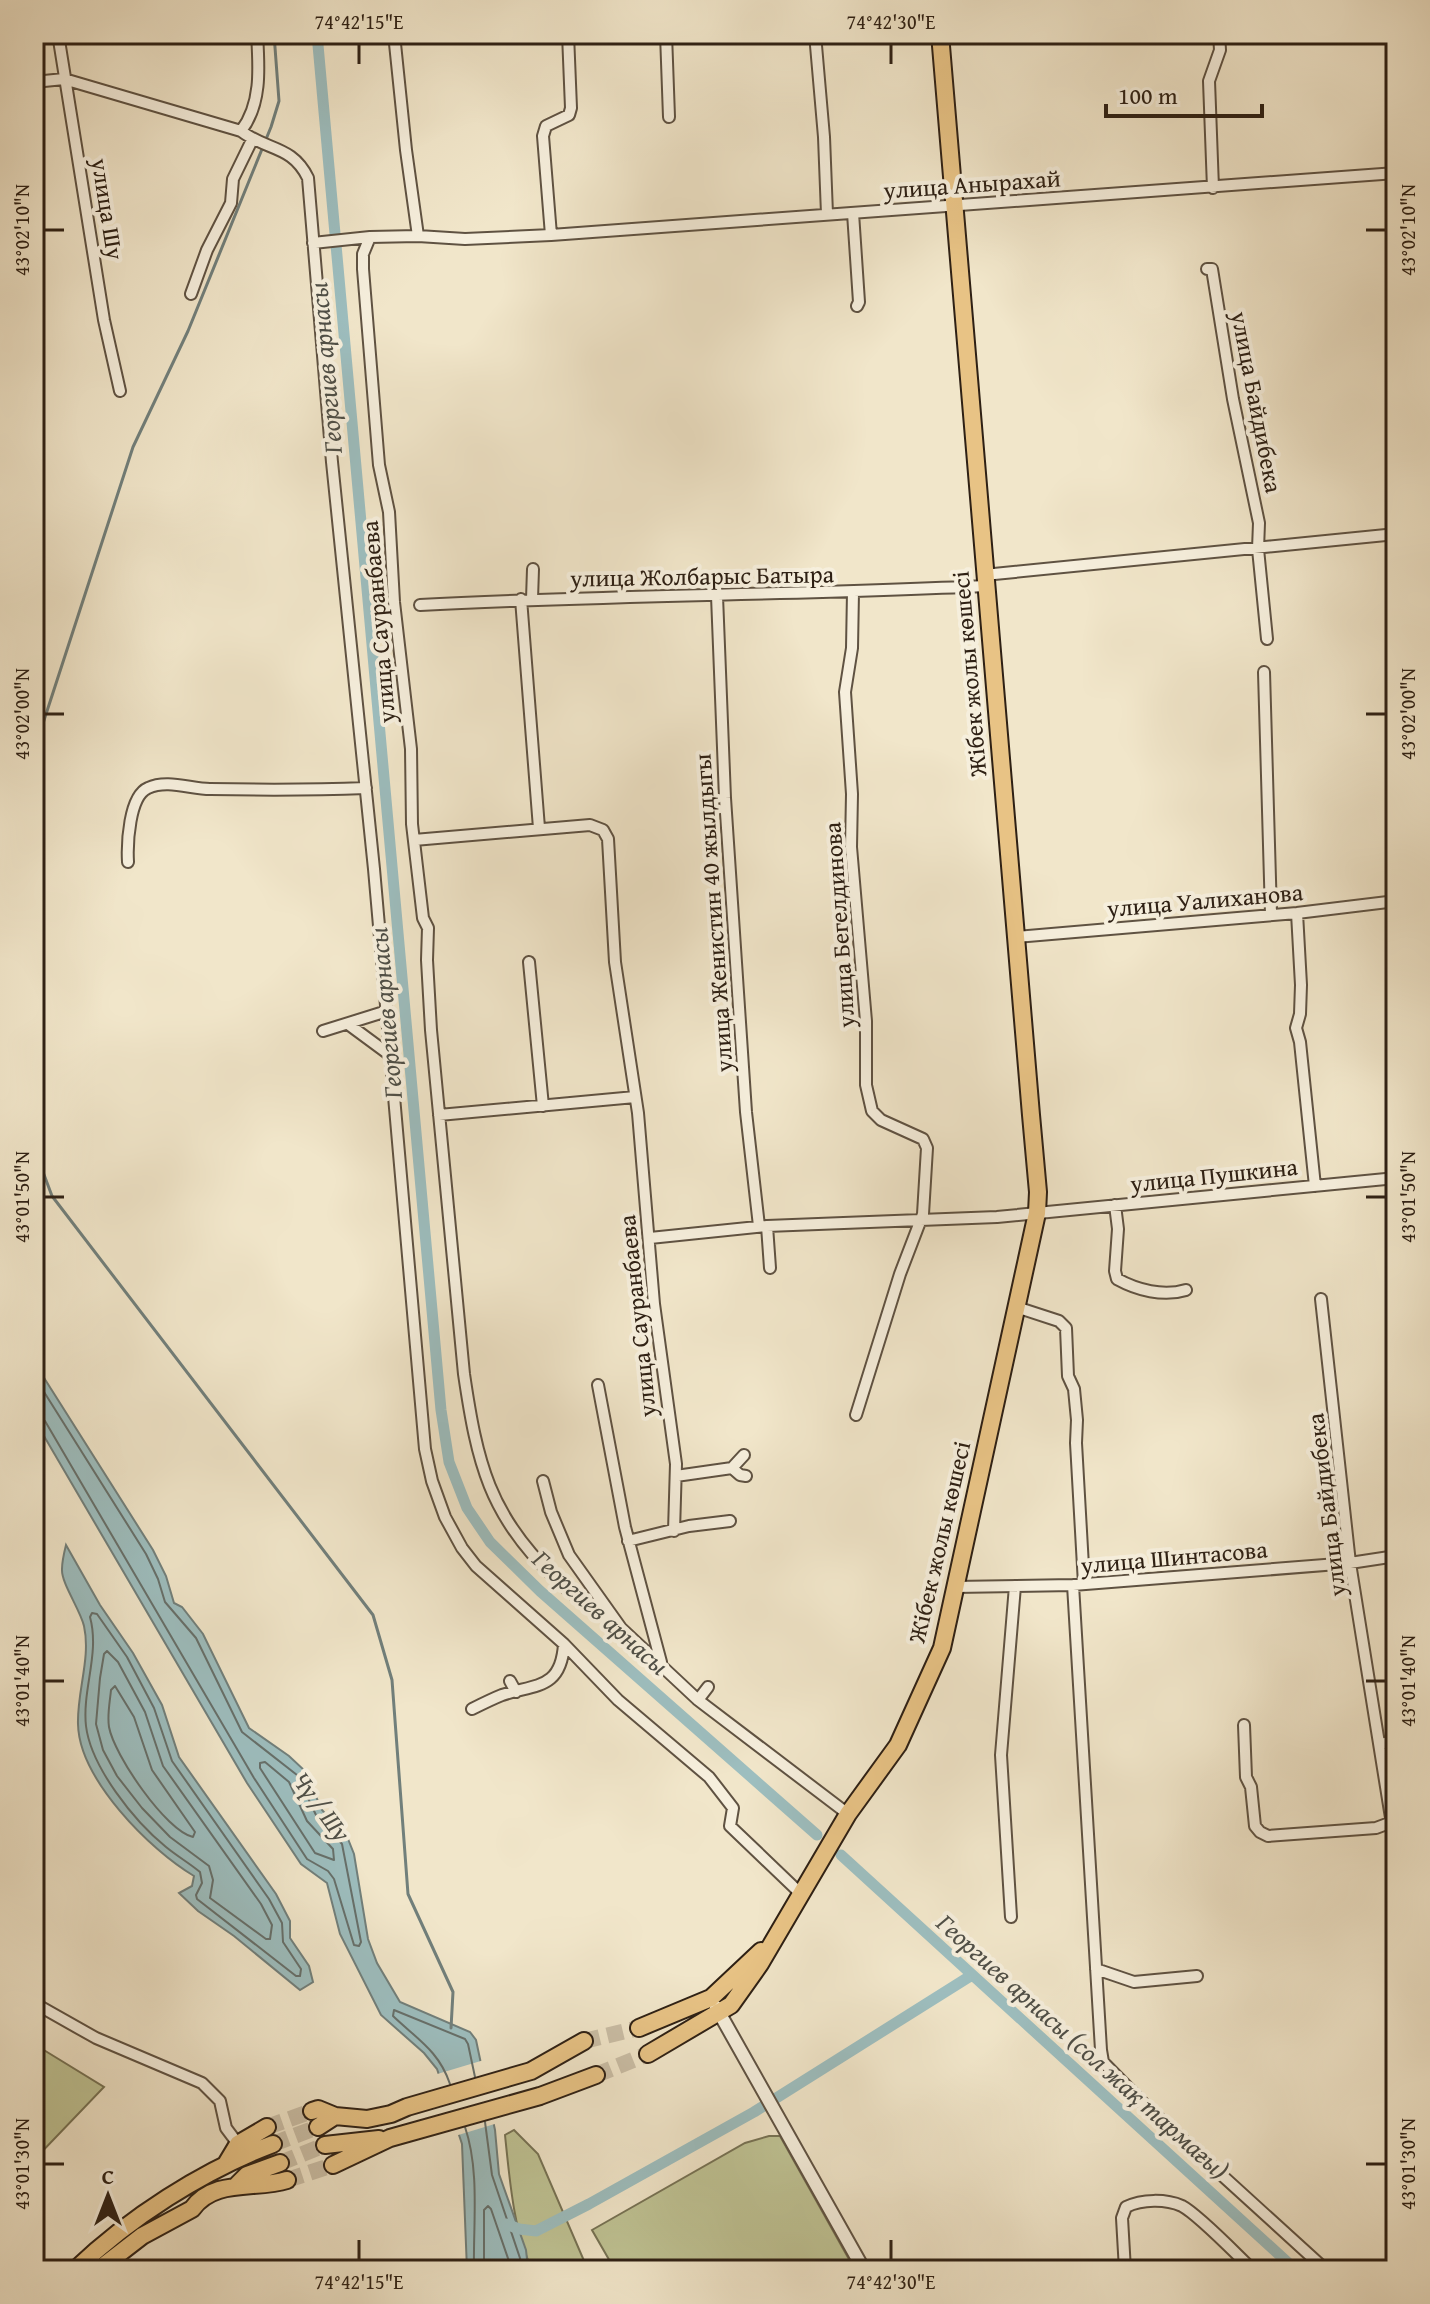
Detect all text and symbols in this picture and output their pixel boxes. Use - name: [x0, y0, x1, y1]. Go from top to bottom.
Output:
- text: 74°42'15"E: [315, 7, 403, 36]
- text: 74°42'30"E: [847, 7, 935, 36]
- scale bar: [1106, 68, 1262, 118]
- text: 100 m: [1118, 78, 1178, 113]
- street label: улица Шу: [83, 155, 133, 262]
- street label: улица Анырахай: [881, 160, 1062, 208]
- text: 43°02'10"N: [7, 184, 36, 276]
- text: 43°02'10"N: [1393, 184, 1422, 276]
- water label: Георгиев арнасы: [298, 281, 352, 456]
- street label: улица Байдибека: [1222, 307, 1292, 496]
- street label: улица Сауранбаева: [352, 519, 404, 726]
- street label: улица Жолбарыс Батыра: [569, 556, 835, 596]
- street label: Жібек жолы көшесі: [943, 570, 996, 779]
- text: 43°02'00"N: [7, 668, 36, 760]
- text: 43°02'00"N: [1393, 668, 1422, 760]
- street label: улица Женистин 40 жылдыгы: [684, 752, 742, 1074]
- street label: улица Бегелдинова: [814, 820, 864, 1030]
- street label: улица Уалиханова: [1105, 874, 1305, 926]
- water label: Георгиев арнасы: [358, 926, 412, 1101]
- street label: улица Пушкина: [1128, 1149, 1300, 1201]
- text: 43°01'50"N: [7, 1151, 36, 1243]
- text: 43°01'50"N: [1393, 1151, 1422, 1243]
- street label: улица Сауранбаева: [609, 1213, 665, 1420]
- street label: улица Байдибека: [1297, 1411, 1355, 1600]
- street label: Жібек жолы көшесі: [899, 1437, 979, 1647]
- street label: улица Шинтасова: [1078, 1531, 1269, 1583]
- water label: Георгиев арнасы: [523, 1539, 678, 1684]
- text: 43°01'40"N: [7, 1635, 36, 1727]
- text: 43°01'40"N: [1393, 1635, 1422, 1727]
- water label: Чү / Шу: [283, 1763, 361, 1849]
- water label: Георгиев арнасы (сол жақ тармағы): [927, 1903, 1238, 2188]
- text: 43°01'30"N: [7, 2118, 36, 2210]
- text: 43°01'30"N: [1393, 2118, 1422, 2210]
- north arrow: [68, 2156, 148, 2236]
- text: С: [102, 2160, 114, 2192]
- text: 74°42'15"E: [315, 2267, 403, 2296]
- text: 74°42'30"E: [847, 2267, 935, 2296]

